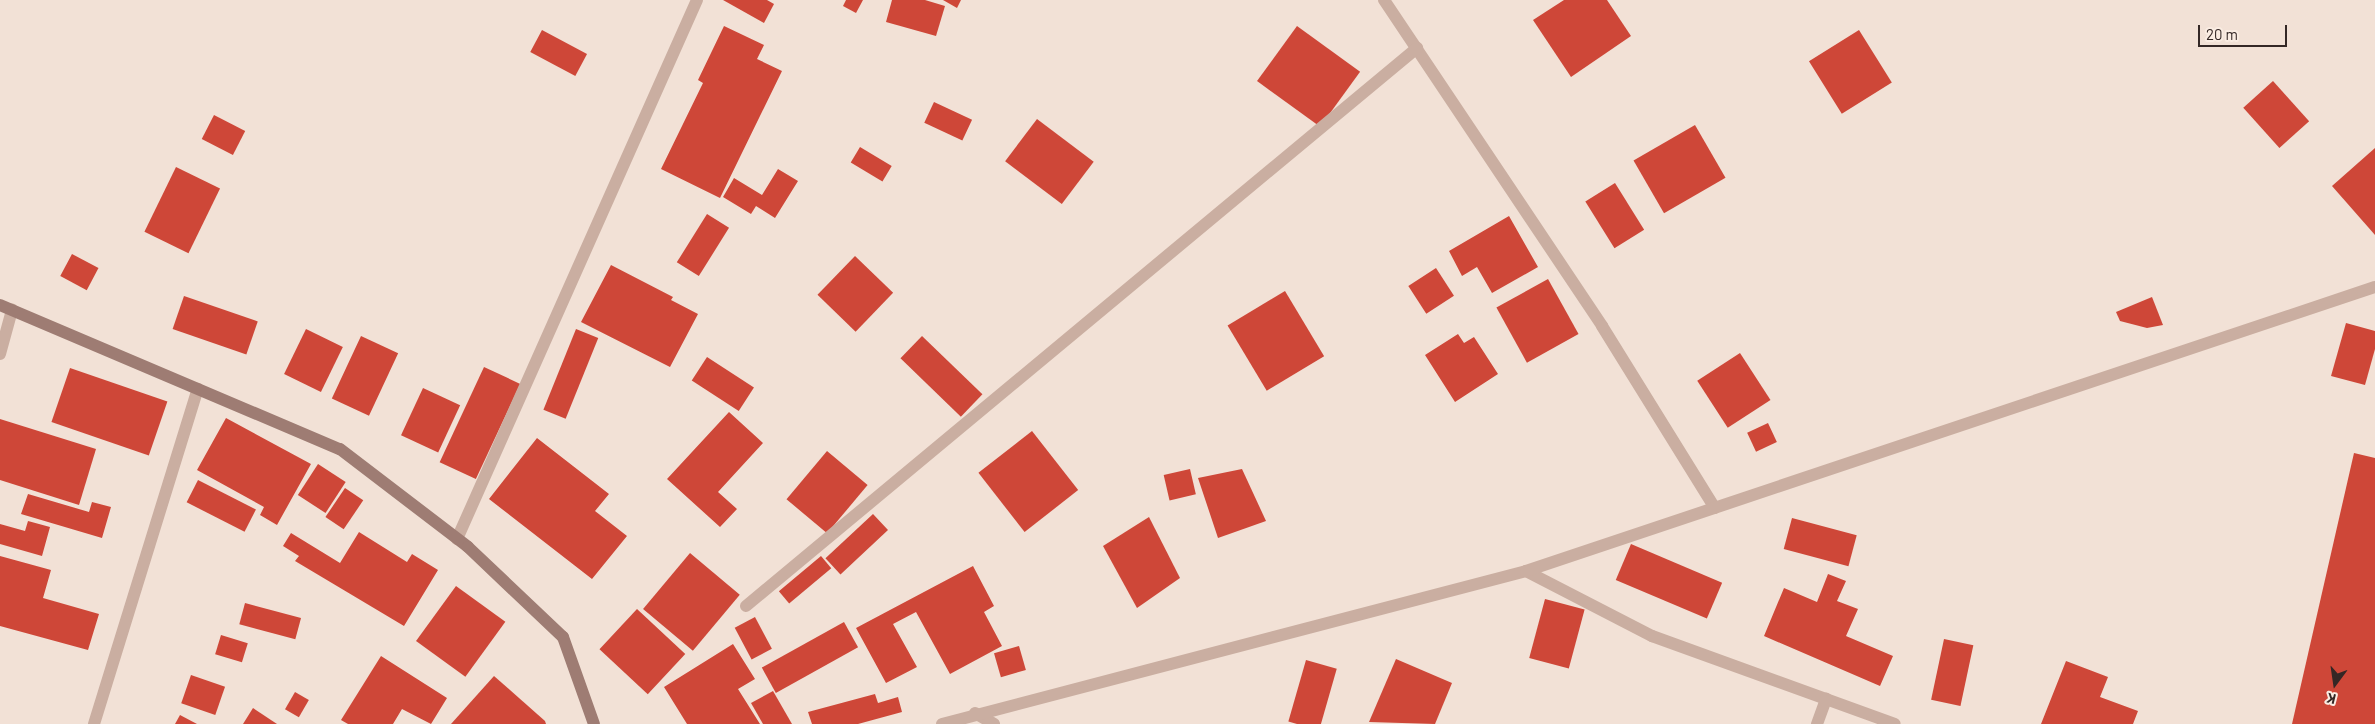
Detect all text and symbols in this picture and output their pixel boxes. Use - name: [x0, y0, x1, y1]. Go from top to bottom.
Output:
- scale bar: [2200, 15, 2289, 47]
- text: 20 m: [2206, 25, 2238, 43]
- north arrow: [2310, 659, 2360, 709]
- text: K: [2325, 690, 2338, 708]

